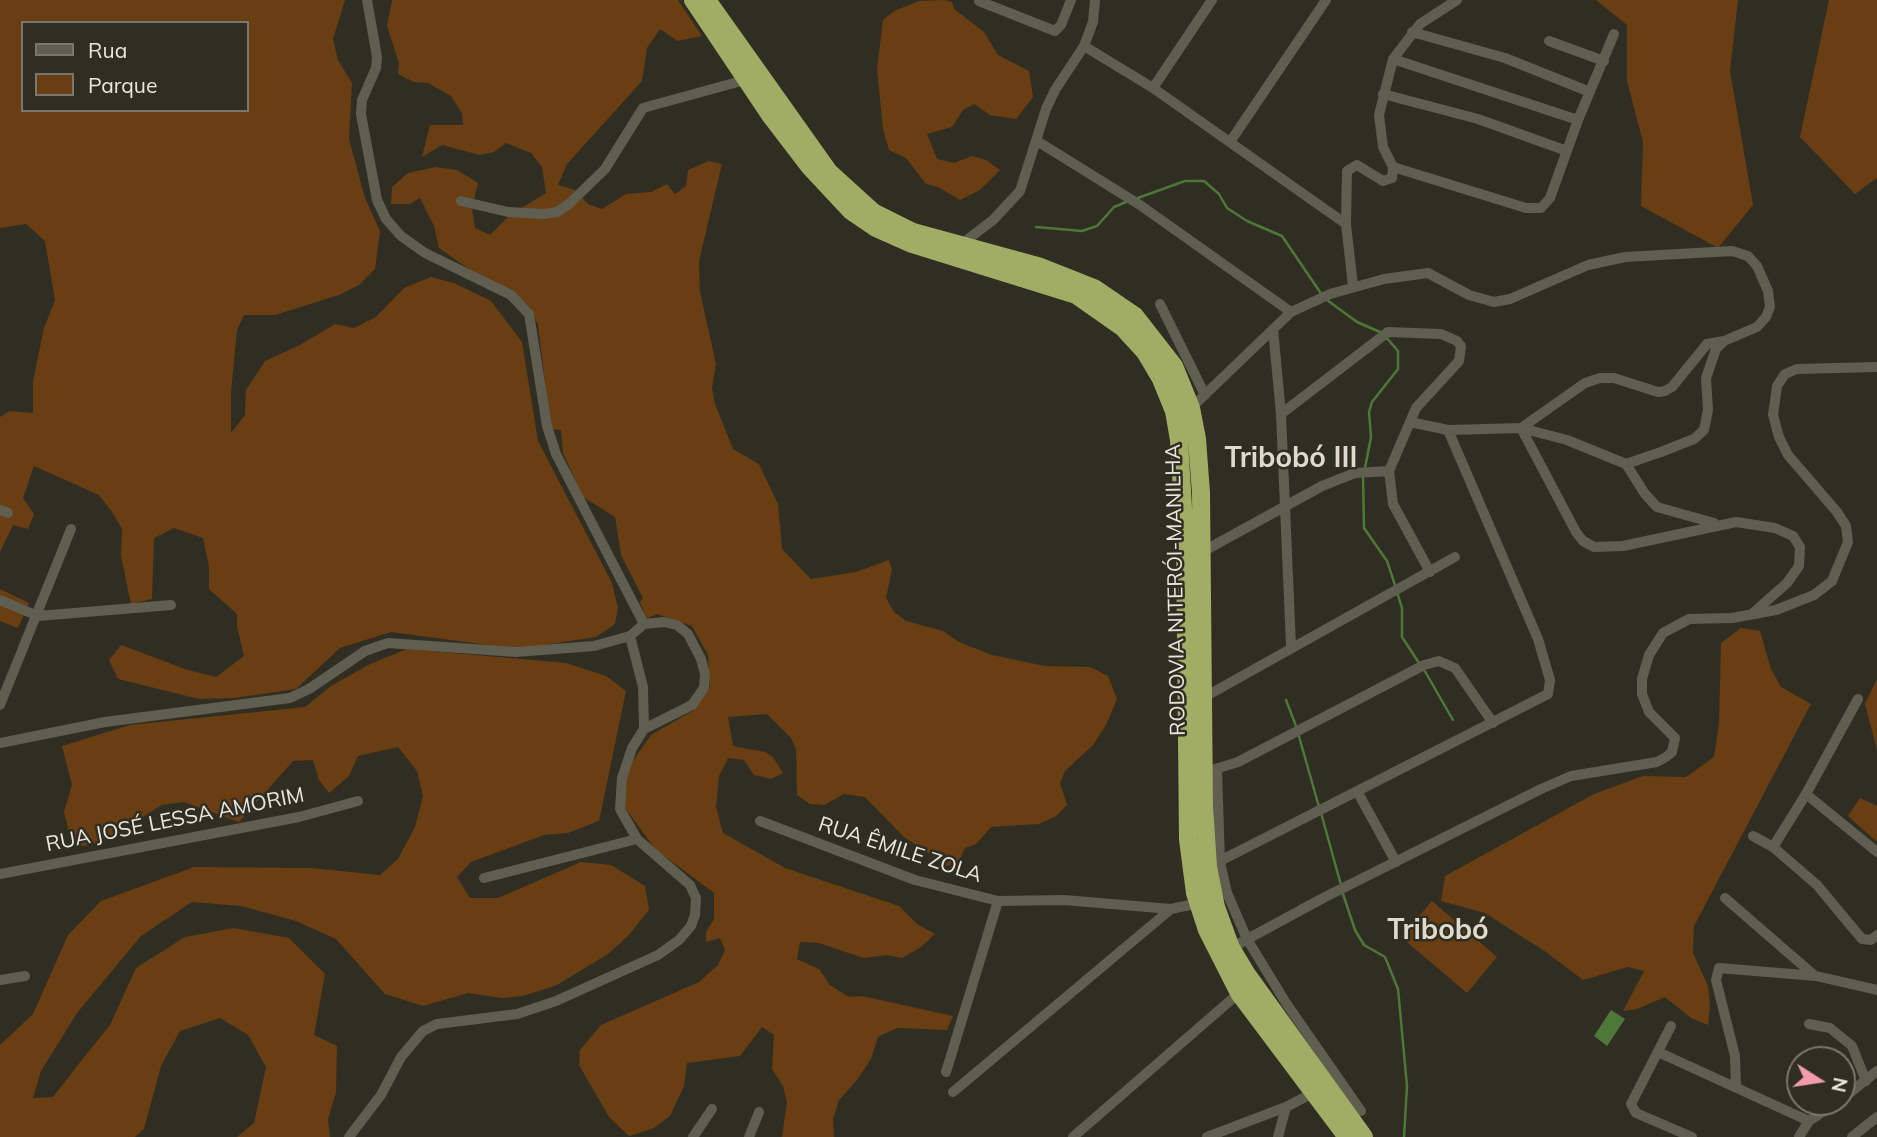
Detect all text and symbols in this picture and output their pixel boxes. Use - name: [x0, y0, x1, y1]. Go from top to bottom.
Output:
- legend: [21, 21, 248, 112]
- text: Rua: [88, 37, 127, 63]
- text: Parque: [88, 72, 157, 98]
- district label: Tribobó III: [1225, 442, 1357, 476]
- street label: RODOVIA NITERÓI-MANILHA: [1161, 444, 1191, 736]
- street label: RUA JOSÉ LESSA AMORIM: [44, 783, 306, 857]
- street label: RUA ÊMILE ZOLA: [815, 812, 985, 888]
- district label: Tribobó: [1387, 914, 1489, 948]
- north arrow: [1786, 1046, 1856, 1116]
- text: N: [1826, 1075, 1853, 1094]

